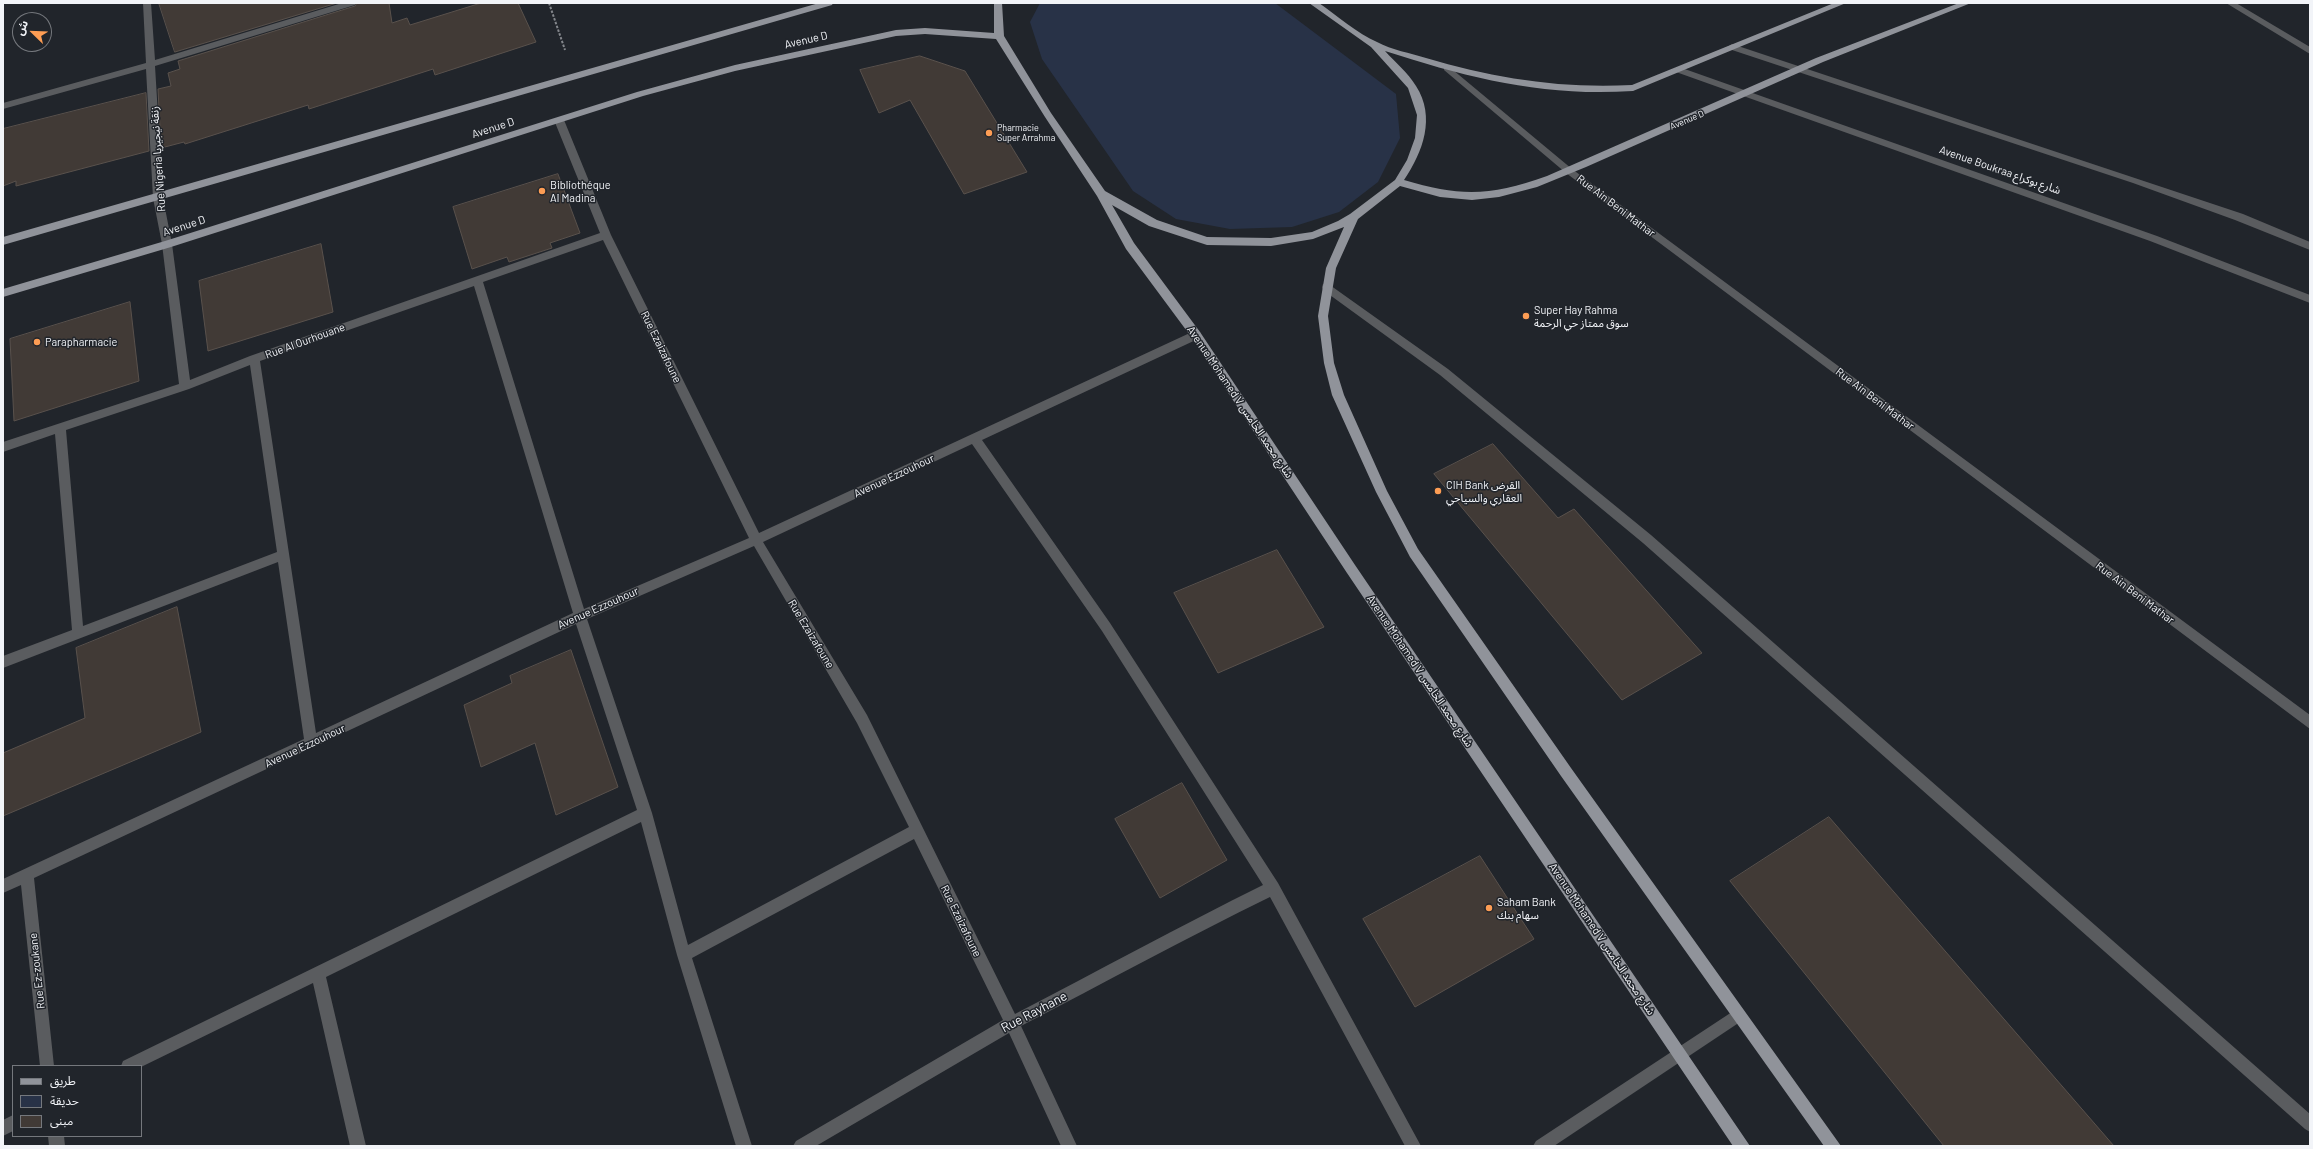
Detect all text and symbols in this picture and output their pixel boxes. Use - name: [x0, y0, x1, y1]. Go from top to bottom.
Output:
- north arrow: [12, 12, 52, 52]
- text: ش: [12, 18, 30, 37]
- street label: Avenue D: [783, 29, 829, 51]
- street label: Rue Nigeria زنقة نيجيريا: [148, 106, 168, 212]
- street label: Avenue D: [1668, 108, 1706, 132]
- street label: Avenue D: [470, 115, 516, 141]
- place label: Pharmacie Super Arrahma: [997, 123, 1055, 144]
- marker: Pharmacie Super Arrahma: [984, 128, 994, 138]
- street label: Avenue Boukraa شارع بوكراع: [1938, 143, 2062, 197]
- street label: Rue Ain Beni Mathar: [1574, 172, 1658, 240]
- place label: Bibliothéque Al Madina: [550, 178, 611, 204]
- marker: Bibliothéque Al Madina: [537, 186, 547, 196]
- street label: Avenue D: [161, 213, 207, 239]
- place label: Super Hay Rahma سوق ممتاز حي الرحمة: [1534, 303, 1629, 329]
- street label: Rue Ezaizafoune: [638, 309, 684, 385]
- marker: Super Hay Rahma سوق ممتاز حي الرحمة: [1521, 311, 1531, 321]
- street label: Rue Al Ourhouane: [263, 320, 347, 362]
- street label: Avenue Mohamed V شارع محمد الخامس: [1184, 323, 1296, 481]
- place label: Parapharmacie: [45, 335, 117, 349]
- marker: Parapharmacie: [32, 337, 42, 347]
- street label: Rue Ain Beni Mathar: [1833, 365, 1917, 433]
- street label: Avenue Ezzouhour: [852, 452, 936, 500]
- place label: CIH Bank القرض العقاري والسياحي: [1446, 478, 1522, 504]
- marker: CIH Bank القرض العقاري والسياحي: [1433, 486, 1443, 496]
- street label: Rue Ain Beni Mathar: [2093, 559, 2177, 627]
- street label: Avenue Ezzouhour: [555, 584, 641, 632]
- street label: Avenue Mohamed V شارع محمد الخامس: [1364, 592, 1476, 750]
- street label: Rue Ezaizafoune: [785, 597, 837, 671]
- street label: Avenue Ezzouhour: [263, 722, 347, 770]
- street label: Avenue Mohamed V شارع محمد الخامس: [1546, 860, 1658, 1018]
- street label: Rue Ezaizafoune: [938, 883, 984, 959]
- place label: Saham Bank سهام بنك: [1497, 895, 1556, 921]
- marker: Saham Bank سهام بنك: [1484, 903, 1494, 913]
- street label: Rue Ez-zoukane: [26, 932, 48, 1010]
- street label: Rue Rayhane: [998, 988, 1070, 1036]
- legend: [12, 1065, 142, 1137]
- text: طريق: [50, 1073, 76, 1087]
- text: حديقة: [50, 1093, 79, 1107]
- text: مبنى: [50, 1113, 73, 1127]

